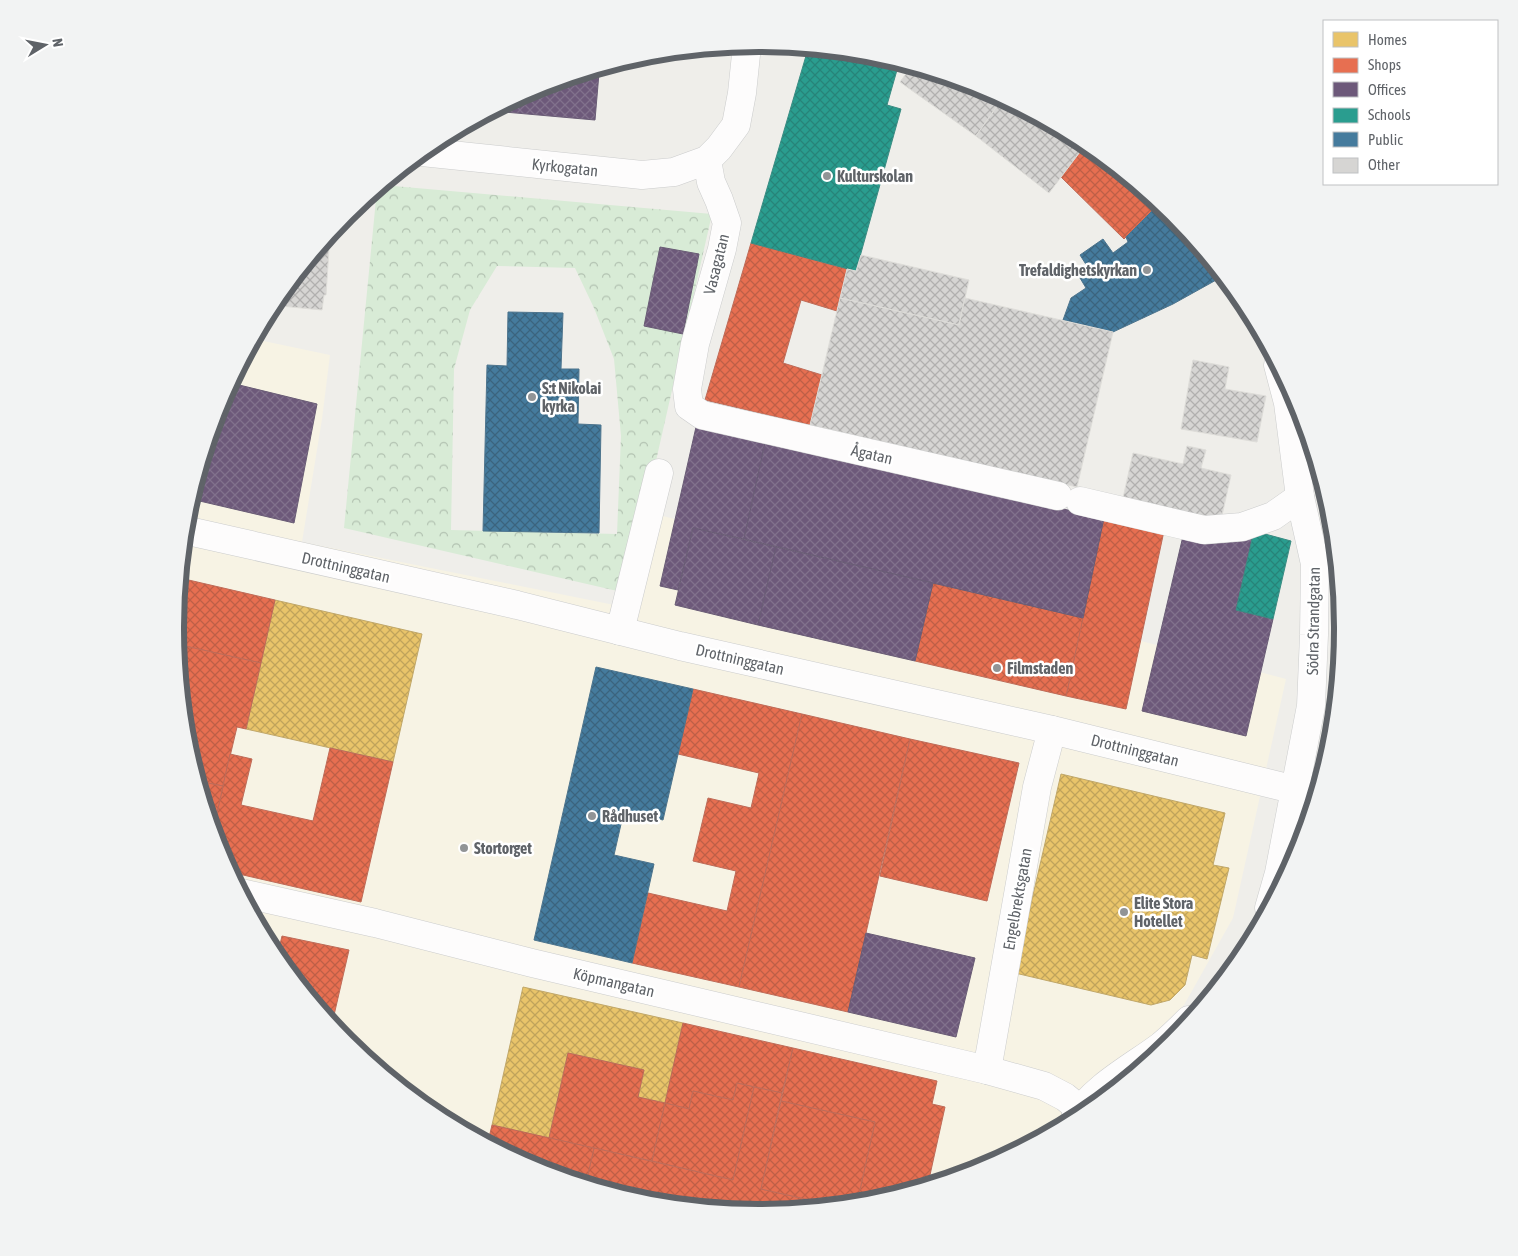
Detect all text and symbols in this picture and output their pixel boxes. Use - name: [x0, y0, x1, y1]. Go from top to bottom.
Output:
- north arrow: [20, 20, 70, 70]
- legend: [1323, 20, 1498, 185]
- text: Homes: [1368, 31, 1407, 48]
- text: N: [49, 37, 66, 48]
- text: Shops: [1368, 56, 1401, 73]
- text: Offices: [1368, 81, 1406, 98]
- text: Schools: [1368, 106, 1411, 123]
- text: Public: [1368, 131, 1403, 148]
- street label: Kyrkogatan: [531, 155, 599, 180]
- text: Other: [1368, 156, 1400, 173]
- place label: Kulturskolan: [837, 167, 913, 185]
- marker: Kulturskolan: [821, 170, 833, 182]
- street label: Vasagatan: [700, 232, 733, 296]
- place label: Trefaldighetskyrkan: [1019, 261, 1137, 279]
- marker: Trefaldighetskyrkan: [1141, 264, 1153, 276]
- place label: S:t Nikolai kyrka: [542, 379, 601, 415]
- marker: S:t Nikolai kyrka: [526, 391, 538, 403]
- street label: Ågatan: [849, 440, 895, 468]
- street label: Drottninggatan: [300, 548, 392, 587]
- street label: Södra Strandgatan: [1303, 567, 1324, 675]
- street label: Drottninggatan: [694, 640, 786, 679]
- place label: Filmstaden: [1007, 659, 1073, 677]
- marker: Filmstaden: [991, 662, 1003, 674]
- street label: Drottninggatan: [1089, 730, 1181, 771]
- place label: Rådhuset: [602, 807, 658, 825]
- marker: Rådhuset: [586, 810, 598, 822]
- place label: Stortorget: [474, 839, 532, 857]
- marker: Stortorget: [458, 842, 470, 854]
- street label: Engelbrektsgatan: [999, 847, 1036, 952]
- place label: Elite Stora Hotellet: [1134, 894, 1193, 930]
- marker: Elite Stora Hotellet: [1118, 906, 1130, 918]
- street label: Köpmangatan: [571, 964, 657, 1001]

